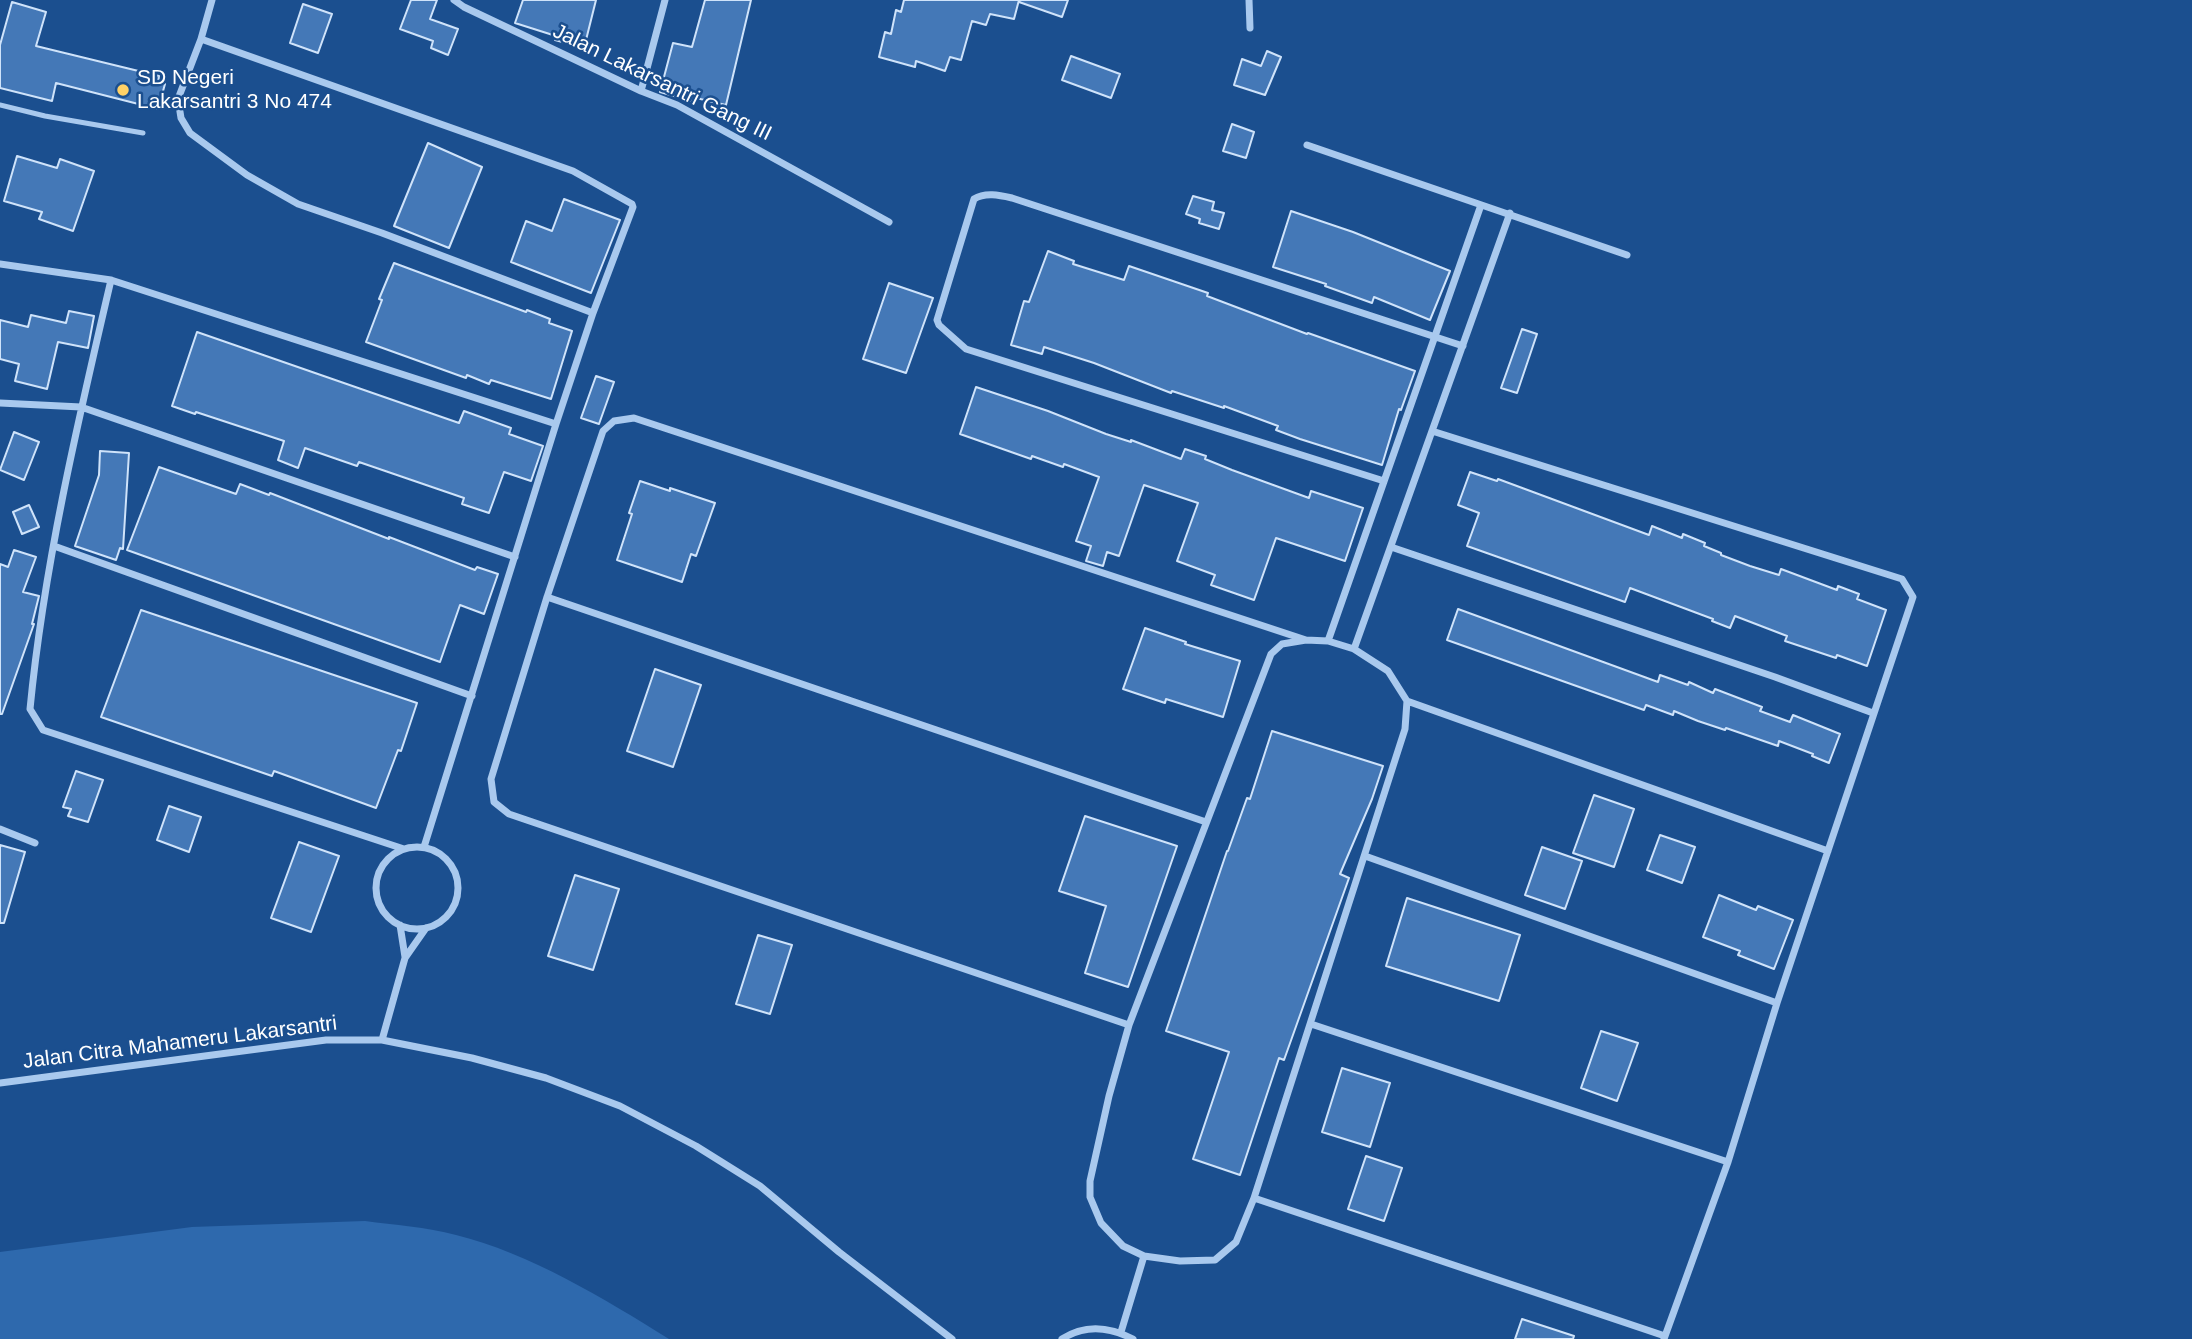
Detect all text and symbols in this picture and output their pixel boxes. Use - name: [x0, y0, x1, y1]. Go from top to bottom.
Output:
- street label: Jalan Lakarsantri Gang III: [548, 19, 776, 147]
- place label: SD Negeri Lakarsantri 3 No 474: [137, 65, 332, 115]
- marker: SD Negeri Lakarsantri 3 No 474: [115, 82, 131, 98]
- street label: Jalan Citra Mahameru Lakarsantri: [21, 1011, 339, 1075]

